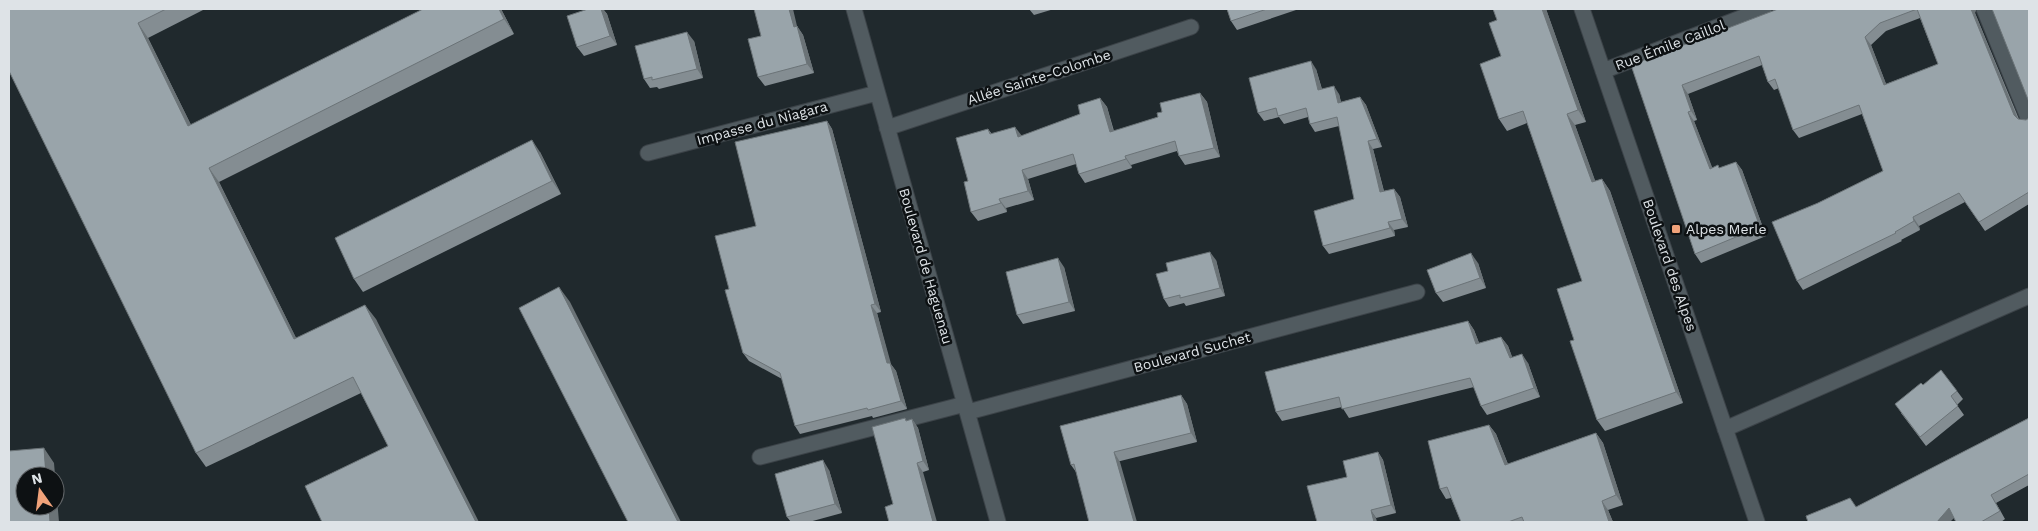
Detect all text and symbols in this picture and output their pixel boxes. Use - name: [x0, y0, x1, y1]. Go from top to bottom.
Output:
- street label: Rue Émile Caillol: [1613, 16, 1728, 73]
- street label: Allée Sainte-Colombe: [965, 46, 1113, 108]
- street label: Impasse du Niagara: [695, 98, 829, 148]
- street label: Boulevard de Haguenau: [896, 186, 956, 346]
- street label: Boulevard des Alpes: [1640, 197, 1700, 333]
- place label: Alpes Merle: [1686, 221, 1767, 237]
- marker: Alpes Merle: [1670, 223, 1682, 235]
- street label: Boulevard Suchet: [1132, 329, 1252, 375]
- north arrow: [15, 466, 65, 516]
- text: N: [30, 469, 44, 487]

